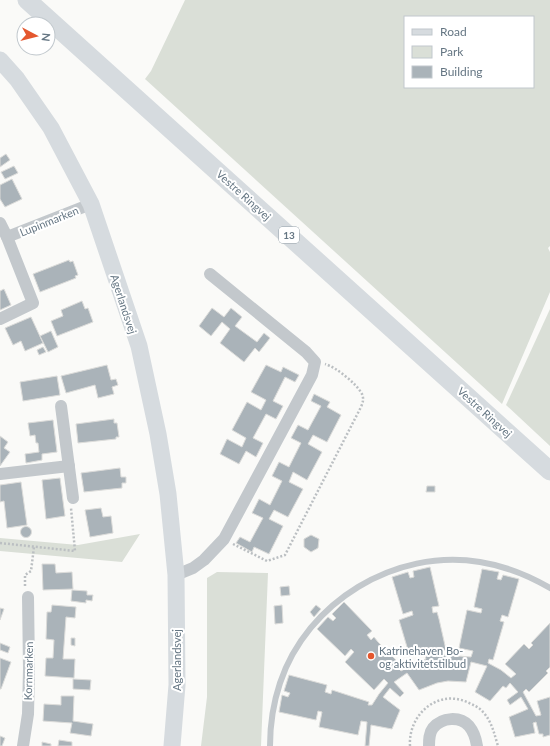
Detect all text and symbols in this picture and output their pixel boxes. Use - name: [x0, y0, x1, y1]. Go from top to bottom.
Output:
- north arrow: [16, 16, 56, 56]
- legend: [404, 16, 534, 88]
- text: Road: [440, 24, 467, 39]
- text: N: [39, 32, 53, 42]
- text: Park: [440, 44, 464, 59]
- text: Building: [440, 64, 483, 79]
- street label: Vestre Ringvej: [214, 167, 274, 223]
- street label: Lupinmarken: [18, 203, 80, 239]
- road number: 13: [279, 227, 299, 243]
- street label: Agerlandsvej: [108, 273, 140, 336]
- street label: Vestre Ringvej: [455, 384, 515, 440]
- street label: Agerlandsvej: [170, 629, 183, 691]
- street label: Kornmarken: [21, 641, 35, 701]
- place label: Katrinehaven Bo- og aktivitetstilbud: [379, 644, 466, 670]
- marker: Katrinehaven Bo- og aktivitetstilbud: [366, 651, 376, 661]

